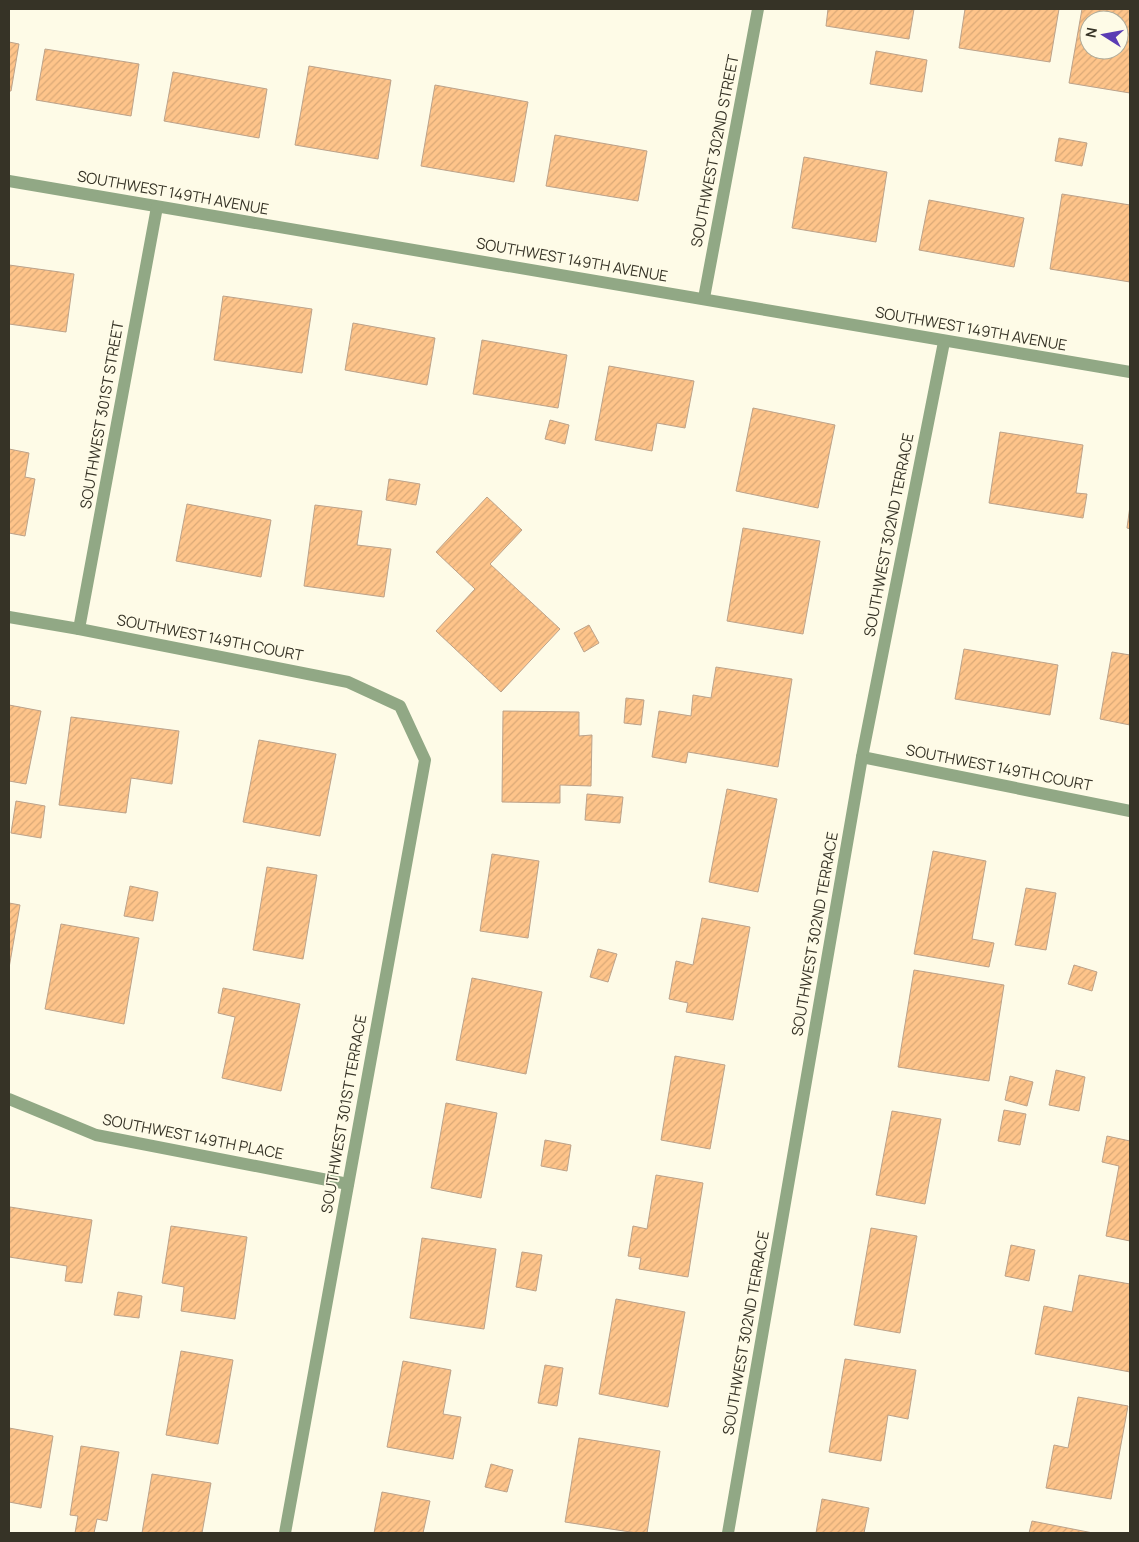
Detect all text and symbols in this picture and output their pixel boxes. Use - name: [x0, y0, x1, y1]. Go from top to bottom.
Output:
- north arrow: [1079, 10, 1129, 60]
- text: N: [1080, 26, 1101, 39]
- street label: SOUTHWEST 302ND STREET: [686, 53, 744, 249]
- street label: SOUTHWEST 149TH AVENUE: [76, 165, 271, 220]
- street label: SOUTHWEST 149TH AVENUE: [475, 232, 670, 287]
- street label: SOUTHWEST 149TH AVENUE: [874, 301, 1069, 356]
- street label: SOUTHWEST 301ST STREET: [75, 319, 128, 511]
- street label: SOUTHWEST 302ND TERRACE: [858, 431, 919, 639]
- street label: SOUTHWEST 149TH COURT: [115, 609, 305, 666]
- street label: SOUTHWEST 149TH COURT: [904, 739, 1094, 796]
- street label: SOUTHWEST 302ND TERRACE: [786, 830, 843, 1038]
- street label: SOUTHWEST 301ST TERRACE: [316, 1013, 371, 1215]
- street label: SOUTHWEST 149TH PLACE: [101, 1109, 285, 1164]
- street label: SOUTHWEST 302ND TERRACE: [717, 1229, 774, 1437]

